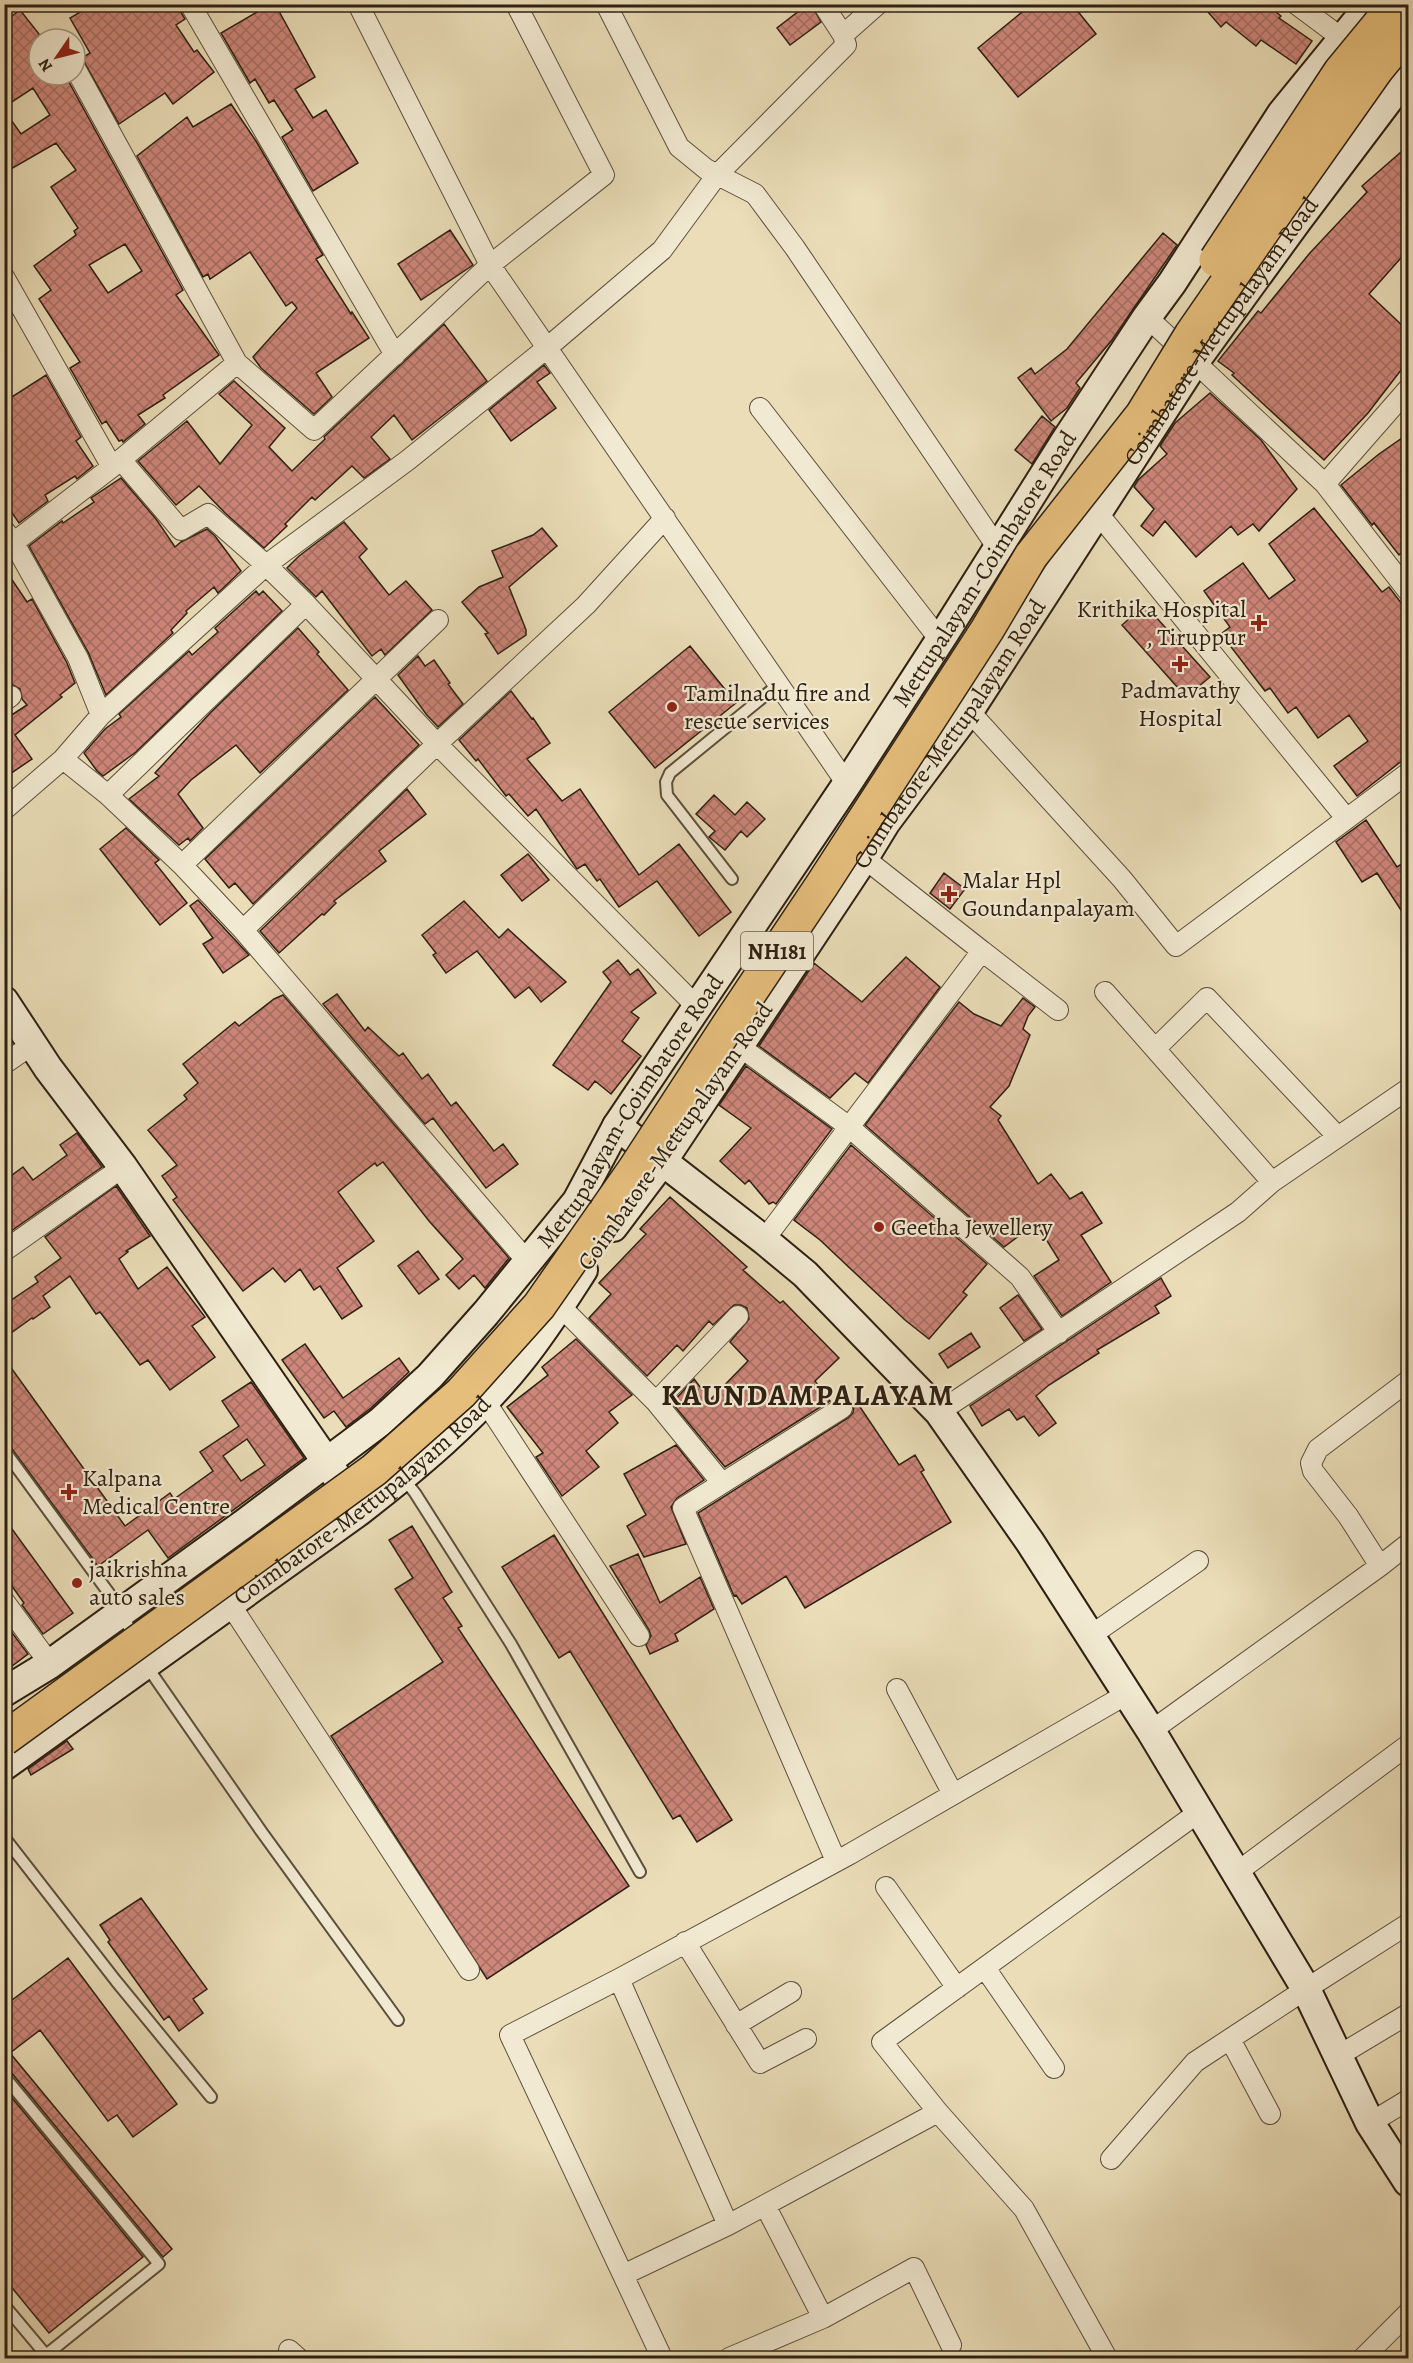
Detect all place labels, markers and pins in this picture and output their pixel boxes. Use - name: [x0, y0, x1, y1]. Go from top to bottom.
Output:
- place label: Krithika Hospital , Tiruppur: [1076, 593, 1246, 653]
- marker: Krithika Hospital , Tiruppur: [1250, 614, 1268, 632]
- marker: Padmavathy Hospital: [1171, 655, 1189, 673]
- place label: Padmavathy Hospital: [1120, 674, 1240, 734]
- place label: Tamilnadu fire and rescue services: [684, 677, 871, 737]
- marker: Tamilnadu fire and rescue services: [665, 700, 679, 714]
- place label: Malar Hpl Goundanpalayam: [962, 864, 1135, 924]
- marker: Malar Hpl Goundanpalayam: [940, 885, 958, 903]
- place label: Geetha Jewellery: [891, 1211, 1053, 1243]
- marker: Geetha Jewellery: [872, 1220, 886, 1234]
- place label: Kalpana Medical Centre: [82, 1462, 230, 1522]
- marker: Kalpana Medical Centre: [60, 1483, 78, 1501]
- place label: jaikrishna auto sales: [89, 1553, 188, 1613]
- marker: jaikrishna auto sales: [70, 1576, 84, 1590]

